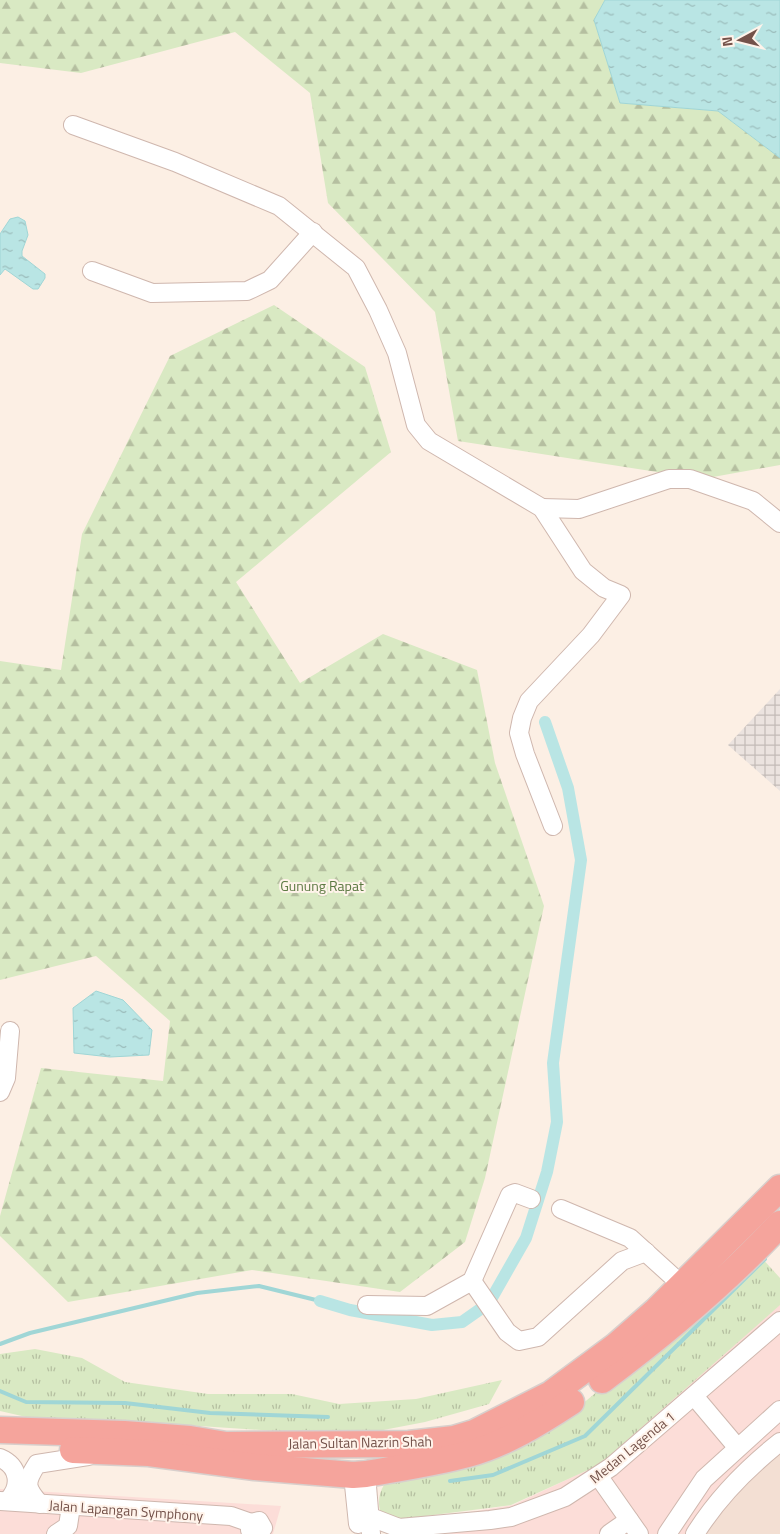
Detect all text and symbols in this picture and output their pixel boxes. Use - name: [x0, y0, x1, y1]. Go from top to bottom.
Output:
- north arrow: [715, 15, 765, 65]
- text: N: [716, 36, 738, 48]
- park label: Gunung Rapat: [280, 875, 364, 896]
- street label: Medan Lagenda 1: [585, 1406, 679, 1488]
- street label: Jalan Sultan Nazrin Shah: [288, 1430, 432, 1454]
- street label: Jalan Lapangan Symphony: [48, 1494, 204, 1526]

